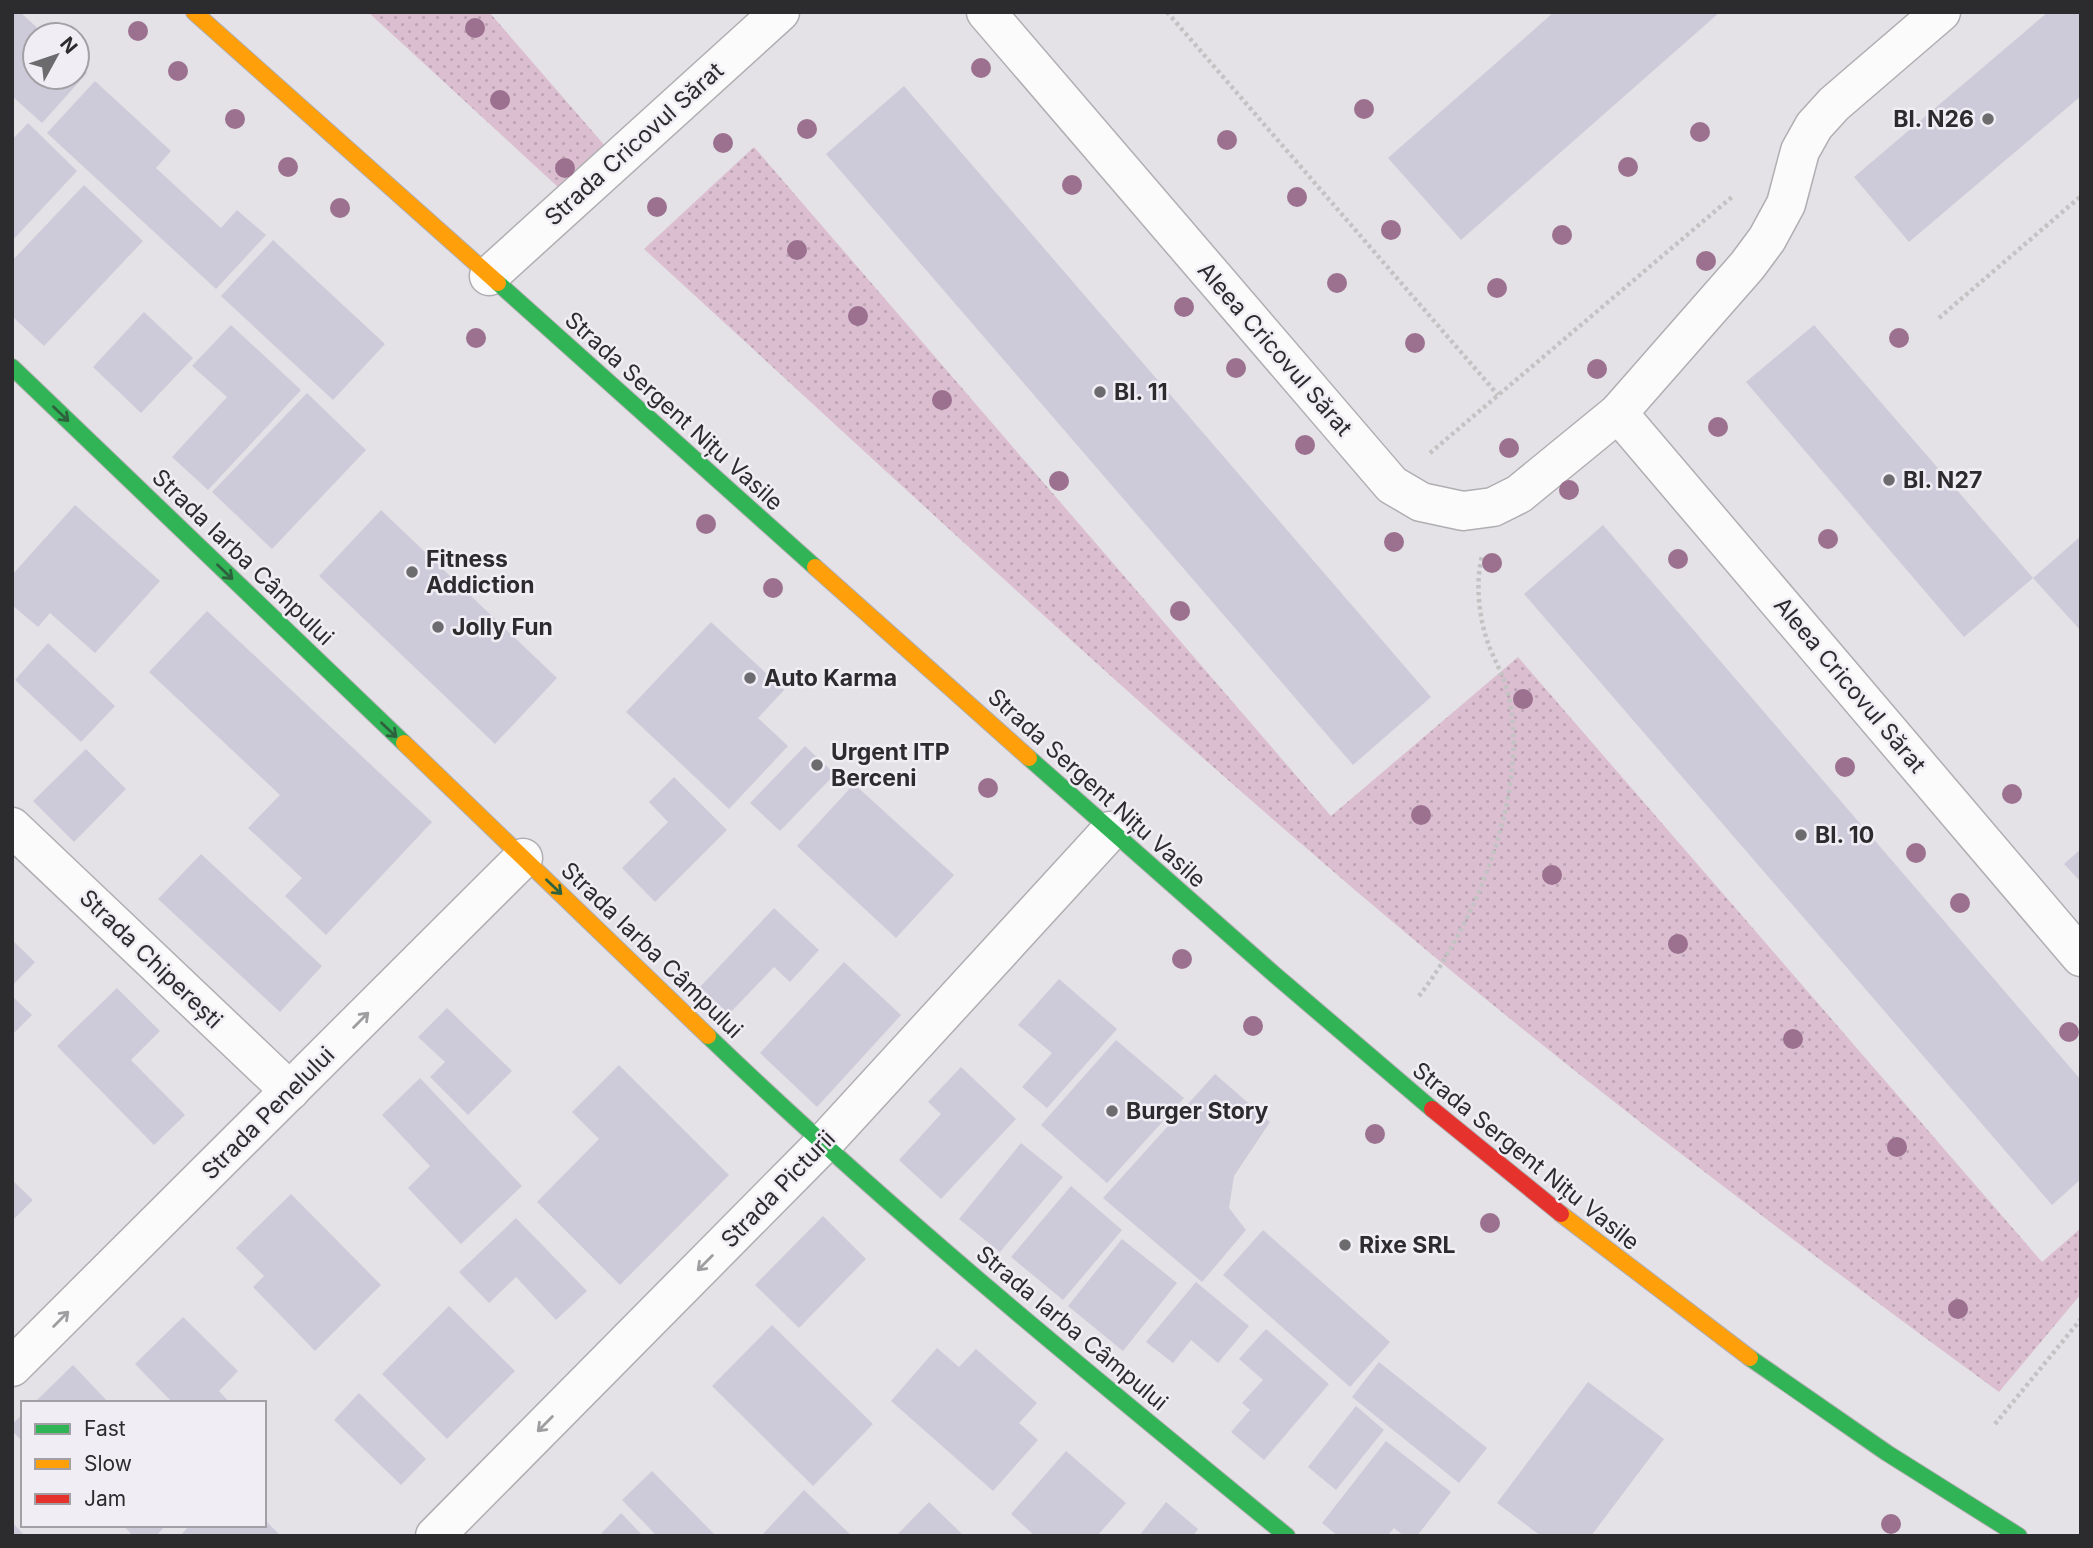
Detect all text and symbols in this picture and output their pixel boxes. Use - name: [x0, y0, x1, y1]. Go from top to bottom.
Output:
- north arrow: [21, 21, 91, 91]
- text: N: [55, 32, 82, 58]
- street label: Strada Cricovul Sărat: [539, 56, 729, 232]
- place label: Bl. N26: [1893, 105, 1974, 133]
- marker: Bl. N26: [1980, 111, 1996, 127]
- street label: Aleea Cricovul Sărat: [1192, 256, 1358, 442]
- street label: Strada Sergent Nițu Vasile: [559, 306, 789, 516]
- place label: Bl. 11: [1114, 378, 1168, 406]
- marker: Bl. 11: [1092, 384, 1108, 400]
- one-way arrow: [53, 406, 70, 423]
- street label: Strada Iarba Câmpului: [146, 463, 340, 651]
- place label: Bl. N27: [1903, 466, 1982, 494]
- marker: Bl. N27: [1881, 472, 1897, 488]
- place label: Fitness Addiction: [426, 545, 535, 599]
- one-way arrow: [217, 564, 234, 581]
- marker: Fitness Addiction: [404, 564, 420, 580]
- street label: Aleea Cricovul Sărat: [1768, 591, 1932, 779]
- place label: Jolly Fun: [452, 613, 553, 641]
- marker: Jolly Fun: [430, 619, 446, 635]
- place label: Auto Karma: [764, 664, 897, 692]
- marker: Auto Karma: [742, 670, 758, 686]
- street label: Strada Sergent Nițu Vasile: [982, 683, 1212, 893]
- one-way arrow: [381, 721, 398, 738]
- place label: Urgent ITP Berceni: [831, 738, 950, 792]
- marker: Urgent ITP Berceni: [809, 757, 825, 773]
- place label: Bl. 10: [1815, 821, 1874, 849]
- marker: Bl. 10: [1793, 827, 1809, 843]
- street label: Strada Iarba Câmpului: [555, 856, 749, 1044]
- one-way arrow: [545, 879, 562, 896]
- street label: Strada Chiperești: [74, 884, 228, 1034]
- one-way arrow: [352, 1012, 369, 1029]
- street label: Strada Penelului: [196, 1041, 340, 1185]
- street label: Strada Sergent Nițu Vasile: [1407, 1056, 1645, 1256]
- place label: Burger Story: [1126, 1097, 1268, 1125]
- marker: Burger Story: [1104, 1103, 1120, 1119]
- street label: Strada Picturii: [715, 1125, 841, 1253]
- place label: Rixe SRL: [1359, 1231, 1456, 1259]
- marker: Rixe SRL: [1337, 1237, 1353, 1253]
- street label: Strada Iarba Câmpului: [971, 1240, 1173, 1416]
- one-way arrow: [697, 1254, 714, 1271]
- one-way arrow: [52, 1311, 69, 1328]
- legend: [21, 1401, 266, 1527]
- text: Fast: [84, 1416, 126, 1441]
- one-way arrow: [537, 1416, 554, 1433]
- text: Slow: [84, 1451, 132, 1476]
- text: Jam: [84, 1486, 126, 1511]

